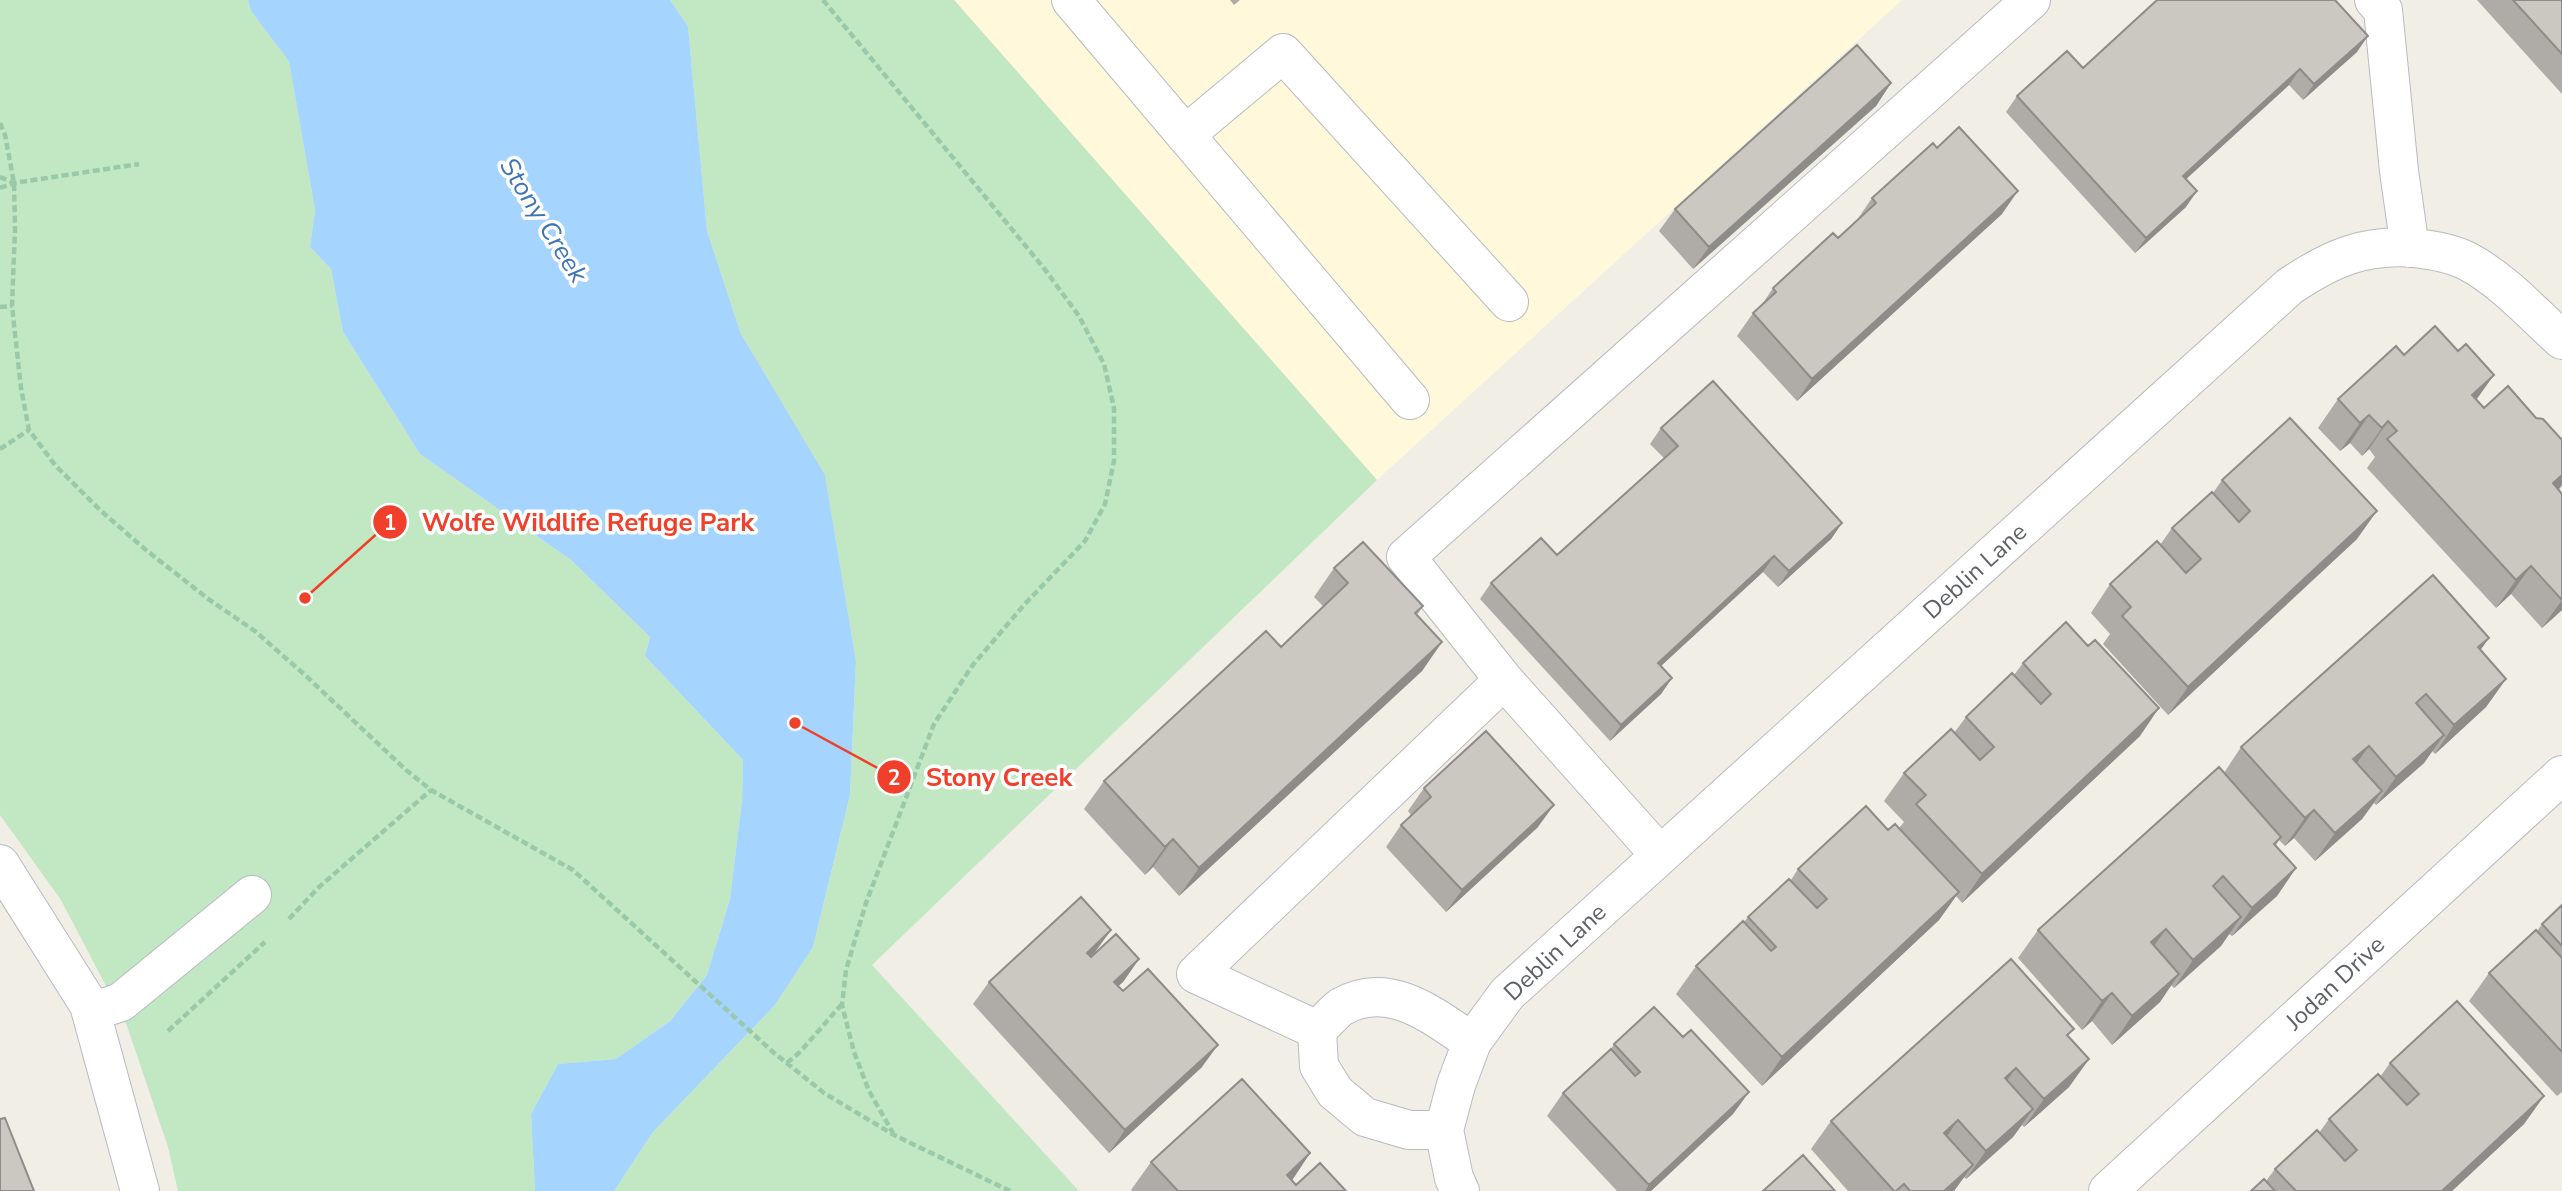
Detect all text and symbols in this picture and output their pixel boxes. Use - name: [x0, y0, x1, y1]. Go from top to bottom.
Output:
- water label: Stony Creek: [491, 151, 596, 290]
- callout: Wolfe Wildlife Refuge Park: [372, 499, 768, 546]
- text: Wolfe Wildlife Refuge Park: [422, 505, 755, 540]
- text: 1: [384, 509, 396, 537]
- street label: Deblin Lane: [1916, 516, 2034, 626]
- callout: Stony Creek: [877, 754, 1087, 801]
- text: Stony Creek: [926, 760, 1073, 795]
- text: 2: [888, 764, 900, 792]
- street label: Deblin Lane: [1497, 896, 1613, 1008]
- street label: Jodan Drive: [2278, 929, 2391, 1038]

